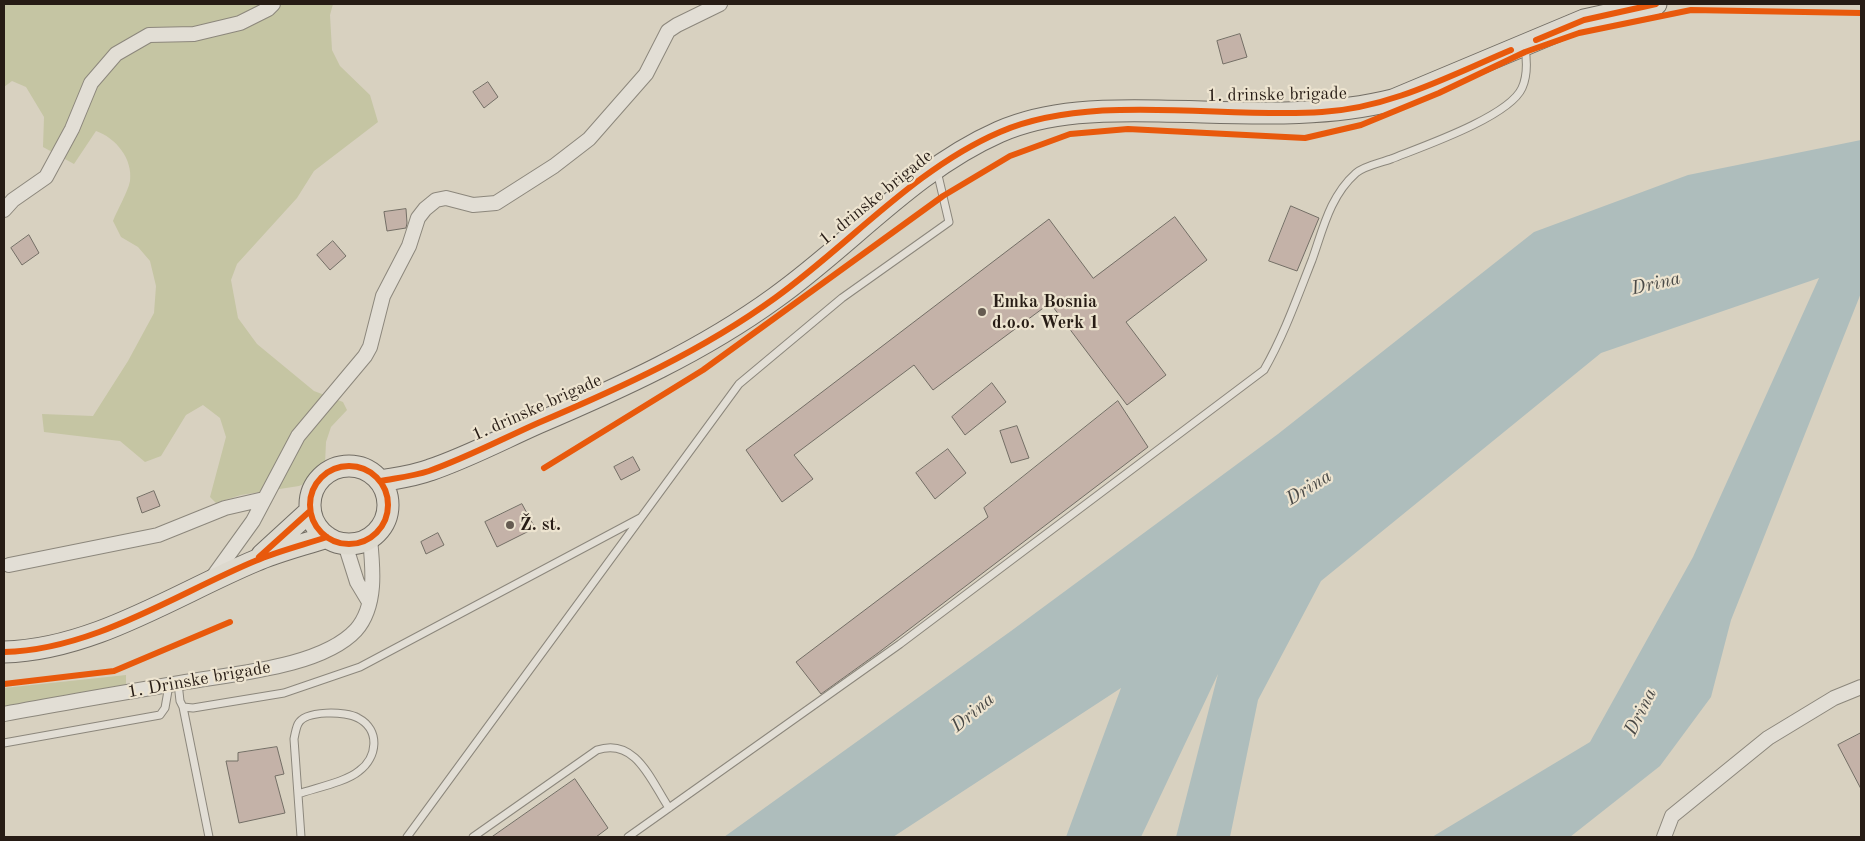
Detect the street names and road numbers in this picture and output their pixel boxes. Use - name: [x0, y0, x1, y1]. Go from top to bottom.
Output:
- street label: 1. drinske brigade: [1207, 83, 1347, 107]
- street label: 1. drinske brigade: [815, 146, 937, 250]
- street label: 1. drinske brigade: [469, 370, 605, 446]
- street label: 1. Drinske brigade: [126, 657, 272, 703]

